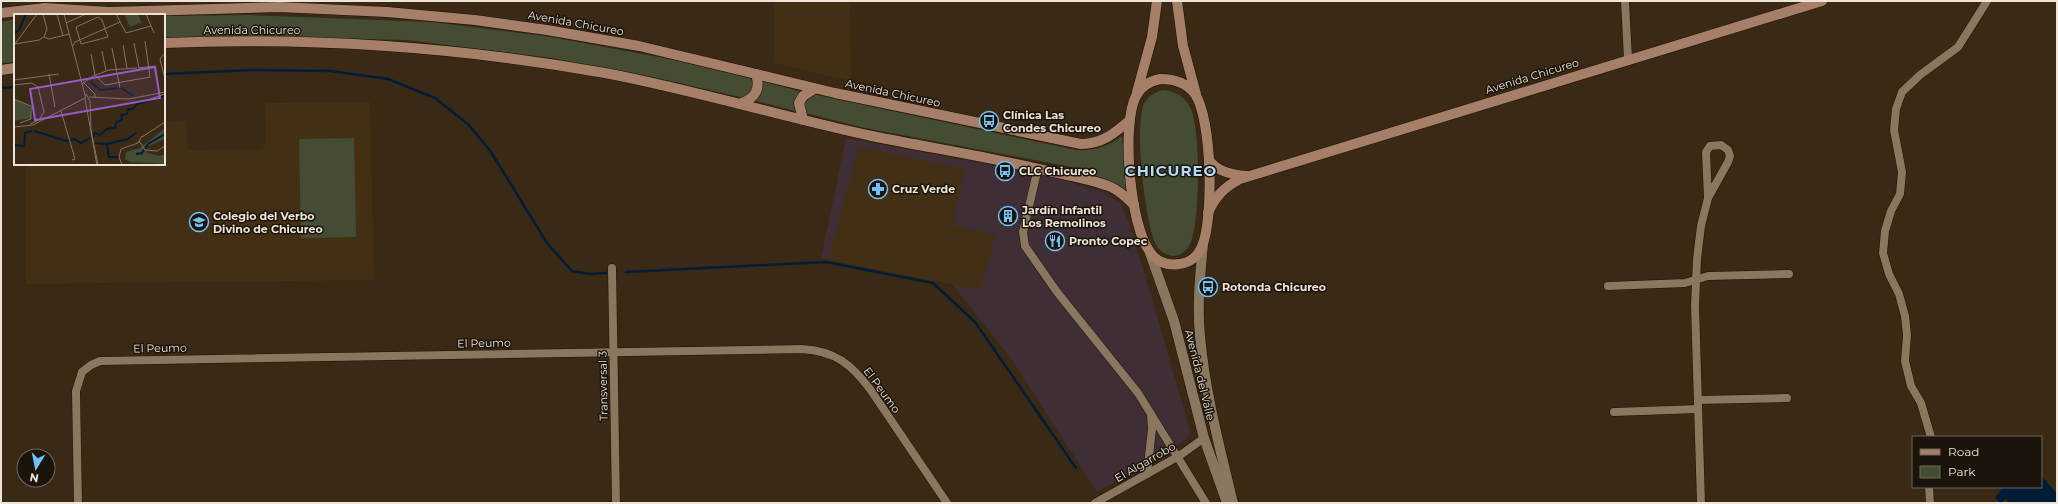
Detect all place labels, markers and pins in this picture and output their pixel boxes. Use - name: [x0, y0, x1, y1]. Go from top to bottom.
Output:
- place label: Clínica Las Condes Chicureo: [1003, 108, 1101, 135]
- bus stop icon: Clínica Las Condes Chicureo: [978, 110, 1000, 132]
- bus stop icon: CLC Chicureo: [994, 160, 1016, 182]
- place label: CLC Chicureo: [1019, 164, 1096, 178]
- pharmacy icon: Cruz Verde: [867, 178, 889, 200]
- place label: Cruz Verde: [892, 182, 955, 196]
- place label: Jardín Infantil Los Remolinos: [1021, 203, 1106, 230]
- building icon: Jardín Infantil Los Remolinos: [997, 205, 1019, 227]
- place label: Colegio del Verbo Divino de Chicureo: [213, 209, 323, 236]
- school or university icon: Colegio del Verbo Divino de Chicureo: [188, 211, 210, 233]
- restaurant icon: Pronto Copec: [1044, 230, 1066, 252]
- place label: Pronto Copec: [1069, 234, 1148, 248]
- bus stop icon: Rotonda Chicureo: [1197, 276, 1219, 298]
- place label: Rotonda Chicureo: [1222, 280, 1326, 294]

